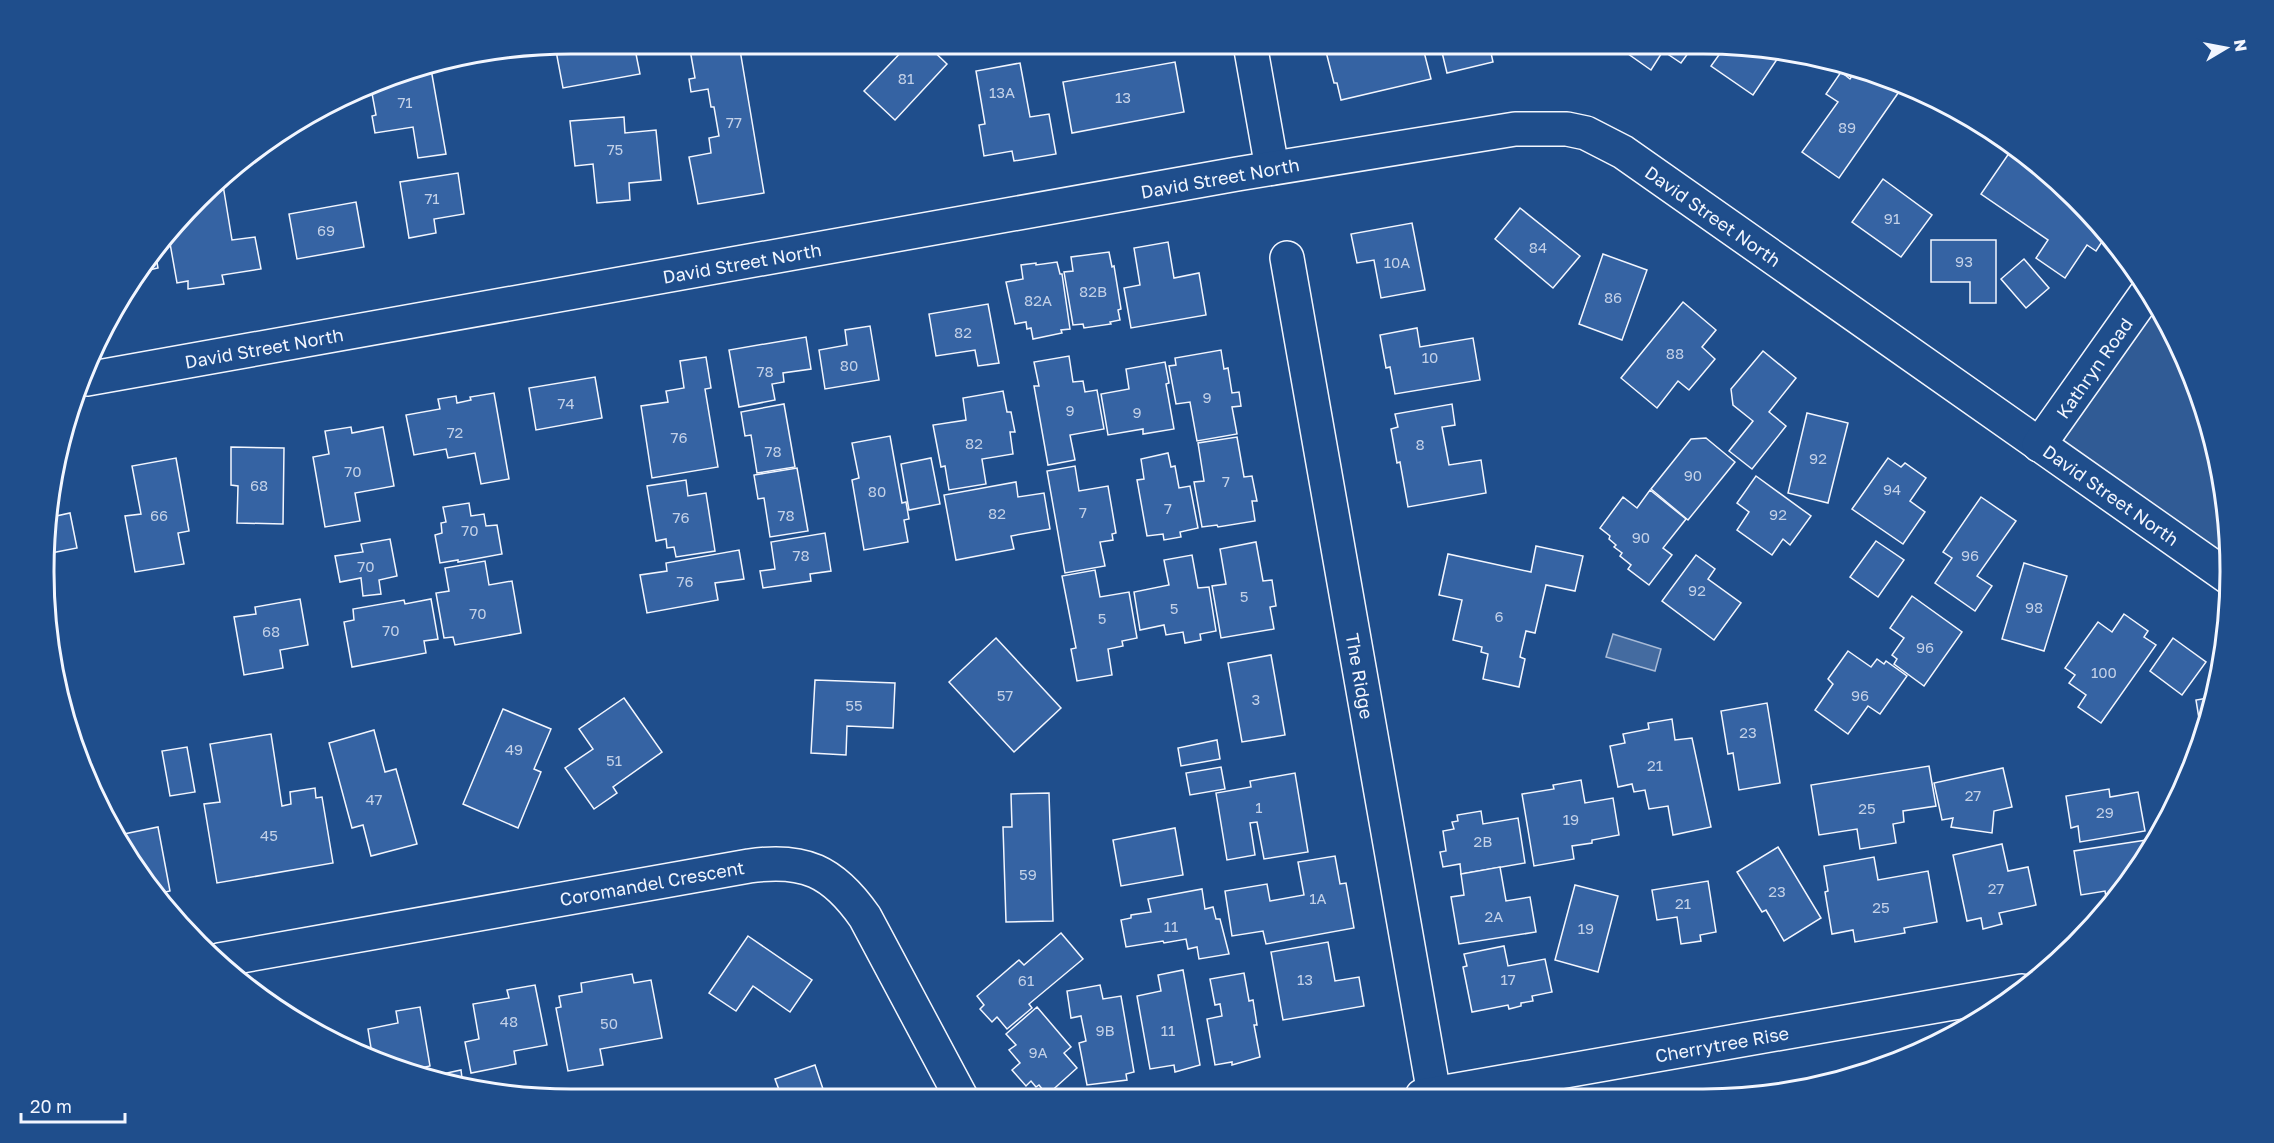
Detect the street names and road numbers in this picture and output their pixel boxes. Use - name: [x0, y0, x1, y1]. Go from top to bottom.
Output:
- street label: David Street North: [1139, 153, 1301, 203]
- street label: David Street North: [1641, 161, 1785, 271]
- street label: David Street North: [661, 238, 823, 288]
- street label: Kathryn Road: [2051, 313, 2137, 423]
- street label: David Street North: [183, 323, 345, 373]
- street label: David Street North: [2039, 440, 2183, 550]
- street label: The Ridge: [1342, 631, 1378, 721]
- street label: Coromandel Crescent: [558, 856, 746, 910]
- street label: Cherrytree Rise: [1653, 1021, 1791, 1067]

